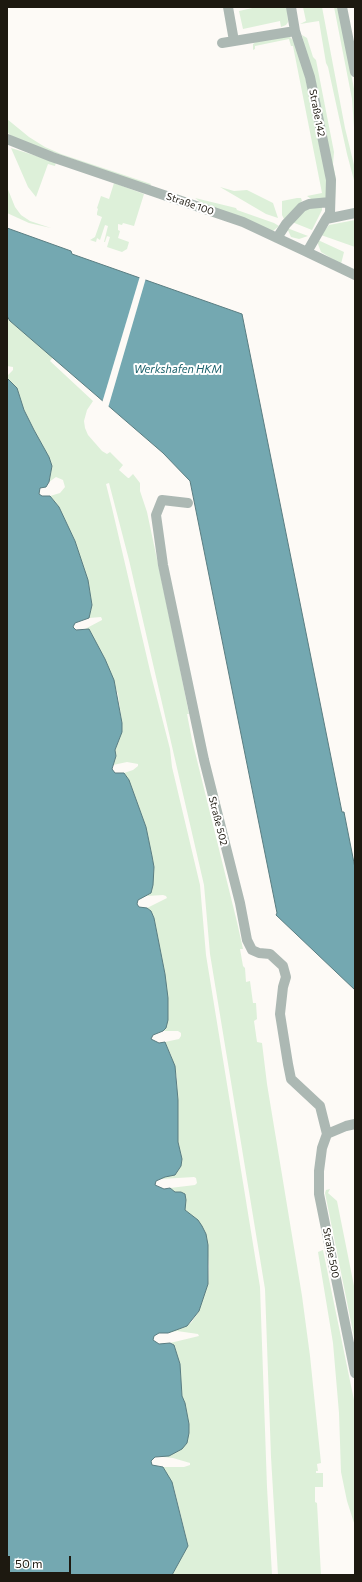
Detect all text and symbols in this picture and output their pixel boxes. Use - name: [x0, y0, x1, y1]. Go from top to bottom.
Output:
- street label: Straße 142: [307, 88, 327, 138]
- street label: Straße 100: [165, 190, 215, 218]
- water label: Werkshafen HKM: [134, 362, 222, 376]
- street label: Straße 502: [206, 795, 230, 847]
- street label: Straße 500: [320, 1227, 342, 1279]
- scale bar: [10, 1548, 73, 1574]
- text: 50 m: [15, 1556, 43, 1570]

